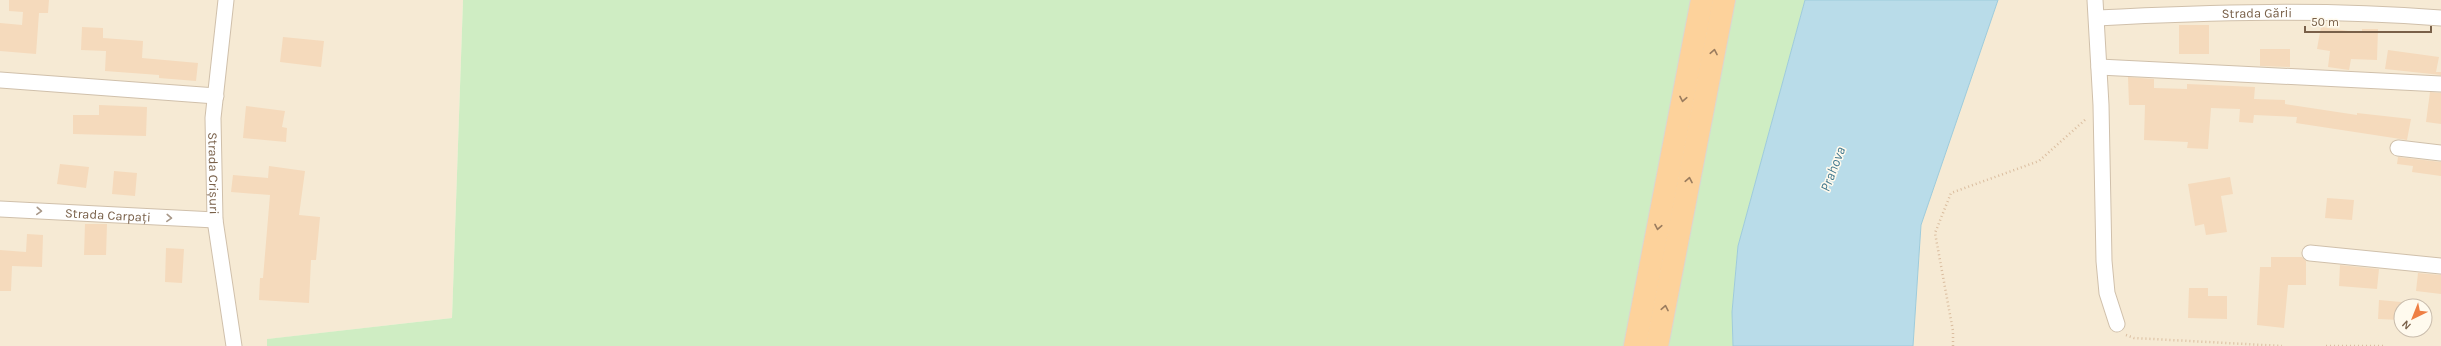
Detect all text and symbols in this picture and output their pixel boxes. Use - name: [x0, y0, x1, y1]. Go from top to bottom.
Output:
- street label: Strada Gării: [2221, 5, 2292, 21]
- scale bar: [2305, 8, 2431, 34]
- text: 50 m: [2311, 15, 2339, 29]
- one-way arrow: [1709, 49, 1717, 55]
- one-way arrow: [1679, 96, 1688, 103]
- street label: Strada Crișuri: [206, 132, 222, 215]
- water label: Prahova: [1817, 144, 1849, 194]
- one-way arrow: [1684, 177, 1693, 183]
- street label: Strada Carpați: [65, 205, 151, 224]
- one-way arrow: [36, 207, 42, 215]
- one-way arrow: [166, 214, 172, 222]
- one-way arrow: [1655, 224, 1663, 230]
- north arrow: [2393, 298, 2433, 338]
- one-way arrow: [1660, 305, 1668, 311]
- text: N: [2399, 318, 2414, 332]

